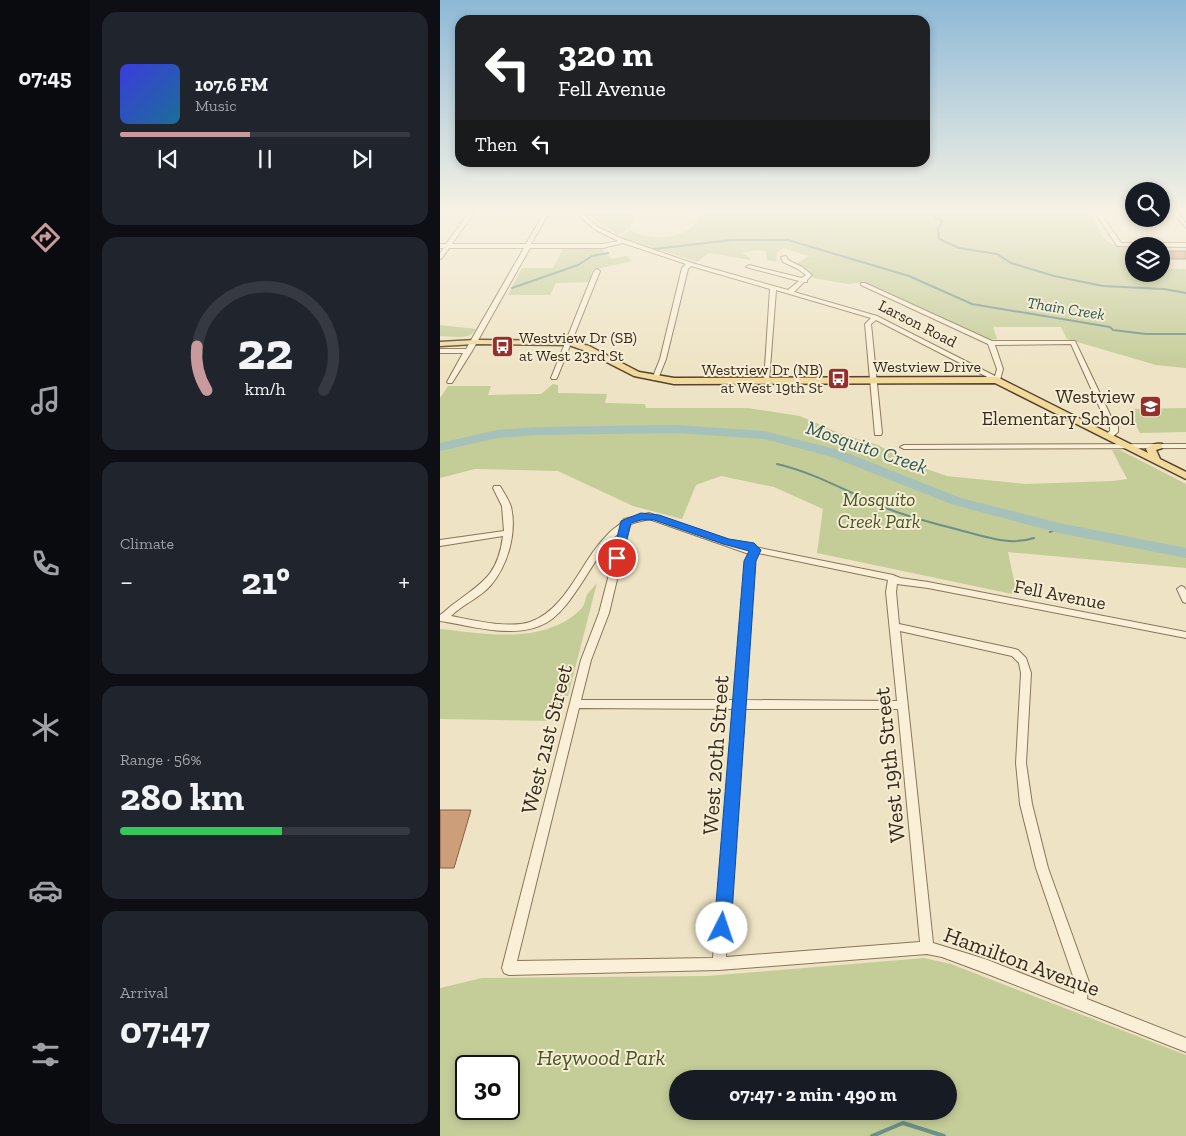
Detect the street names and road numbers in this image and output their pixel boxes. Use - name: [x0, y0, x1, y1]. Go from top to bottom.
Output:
- street label: Larson Road: [875, 296, 960, 351]
- street label: Westview Drive: [873, 357, 981, 376]
- street label: Fell Avenue: [1012, 574, 1108, 615]
- street label: West 21st Street: [515, 661, 578, 817]
- street label: West 20th Street: [696, 674, 735, 836]
- street label: West 19th Street: [868, 685, 911, 844]
- street label: Hamilton Avenue: [940, 921, 1104, 1002]

